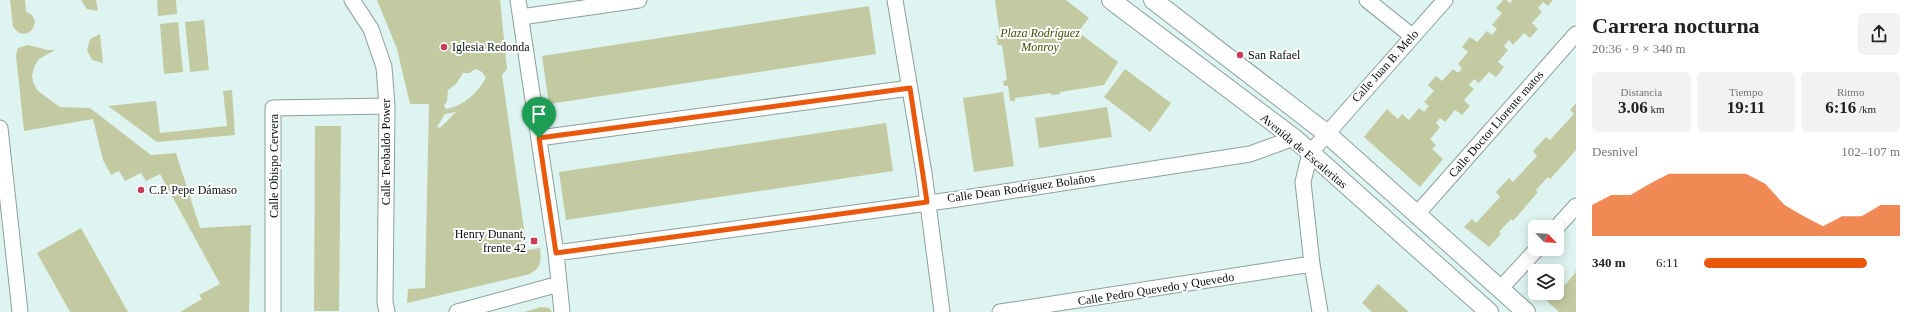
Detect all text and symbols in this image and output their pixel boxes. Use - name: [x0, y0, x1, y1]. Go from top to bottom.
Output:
- text: Carrera nocturna: [1592, 13, 1760, 38]
- button: share: [1858, 13, 1900, 55]
- park label: Plaza Rodríguez Monroy: [999, 26, 1080, 54]
- street label: Calle Juan B. Melo: [1349, 27, 1421, 105]
- place label: Iglesia Redonda: [452, 40, 530, 54]
- text: 20:36 · 9 × 340 m: [1592, 41, 1686, 56]
- marker: Iglesia Redonda: [439, 42, 449, 52]
- place label: San Rafael: [1248, 48, 1301, 62]
- marker: San Rafael: [1235, 50, 1245, 60]
- street label: Calle Doctor Llorente matos: [1446, 67, 1546, 180]
- text: Distancia: [1621, 86, 1662, 98]
- text: Tiempo: [1729, 86, 1763, 98]
- text: Ritmo: [1837, 86, 1864, 98]
- pin: [522, 97, 556, 138]
- text: 3.06: [1618, 98, 1648, 117]
- text: 19:11: [1727, 98, 1765, 117]
- text: 6:16: [1825, 98, 1856, 117]
- street label: Calle Teobaldo Power: [379, 99, 393, 205]
- icon: arrive: [528, 103, 550, 125]
- text: km: [1648, 103, 1665, 115]
- text: /km: [1856, 103, 1876, 115]
- street label: Avenida de Escaleritas: [1258, 111, 1351, 192]
- street label: Calle Obispo Cervera: [267, 113, 281, 218]
- text: Desnivel: [1592, 144, 1638, 159]
- text: 102–107 m: [1841, 144, 1900, 159]
- street label: Calle Dean Rodríguez Bolaños: [946, 171, 1096, 205]
- place label: C.P. Pepe Dámaso: [149, 183, 237, 197]
- marker: C.P. Pepe Dámaso: [136, 185, 146, 195]
- north arrow: [1528, 220, 1564, 256]
- map controls: [1528, 220, 1564, 300]
- place label: Henry Dunant, frente 42: [455, 227, 526, 255]
- marker: Henry Dunant, frente 42: [529, 236, 539, 246]
- text: 340 m: [1592, 255, 1626, 270]
- text: 6:11: [1656, 255, 1679, 270]
- button: layers: [1528, 264, 1564, 300]
- street label: Calle Pedro Quevedo y Quevedo: [1077, 270, 1235, 308]

